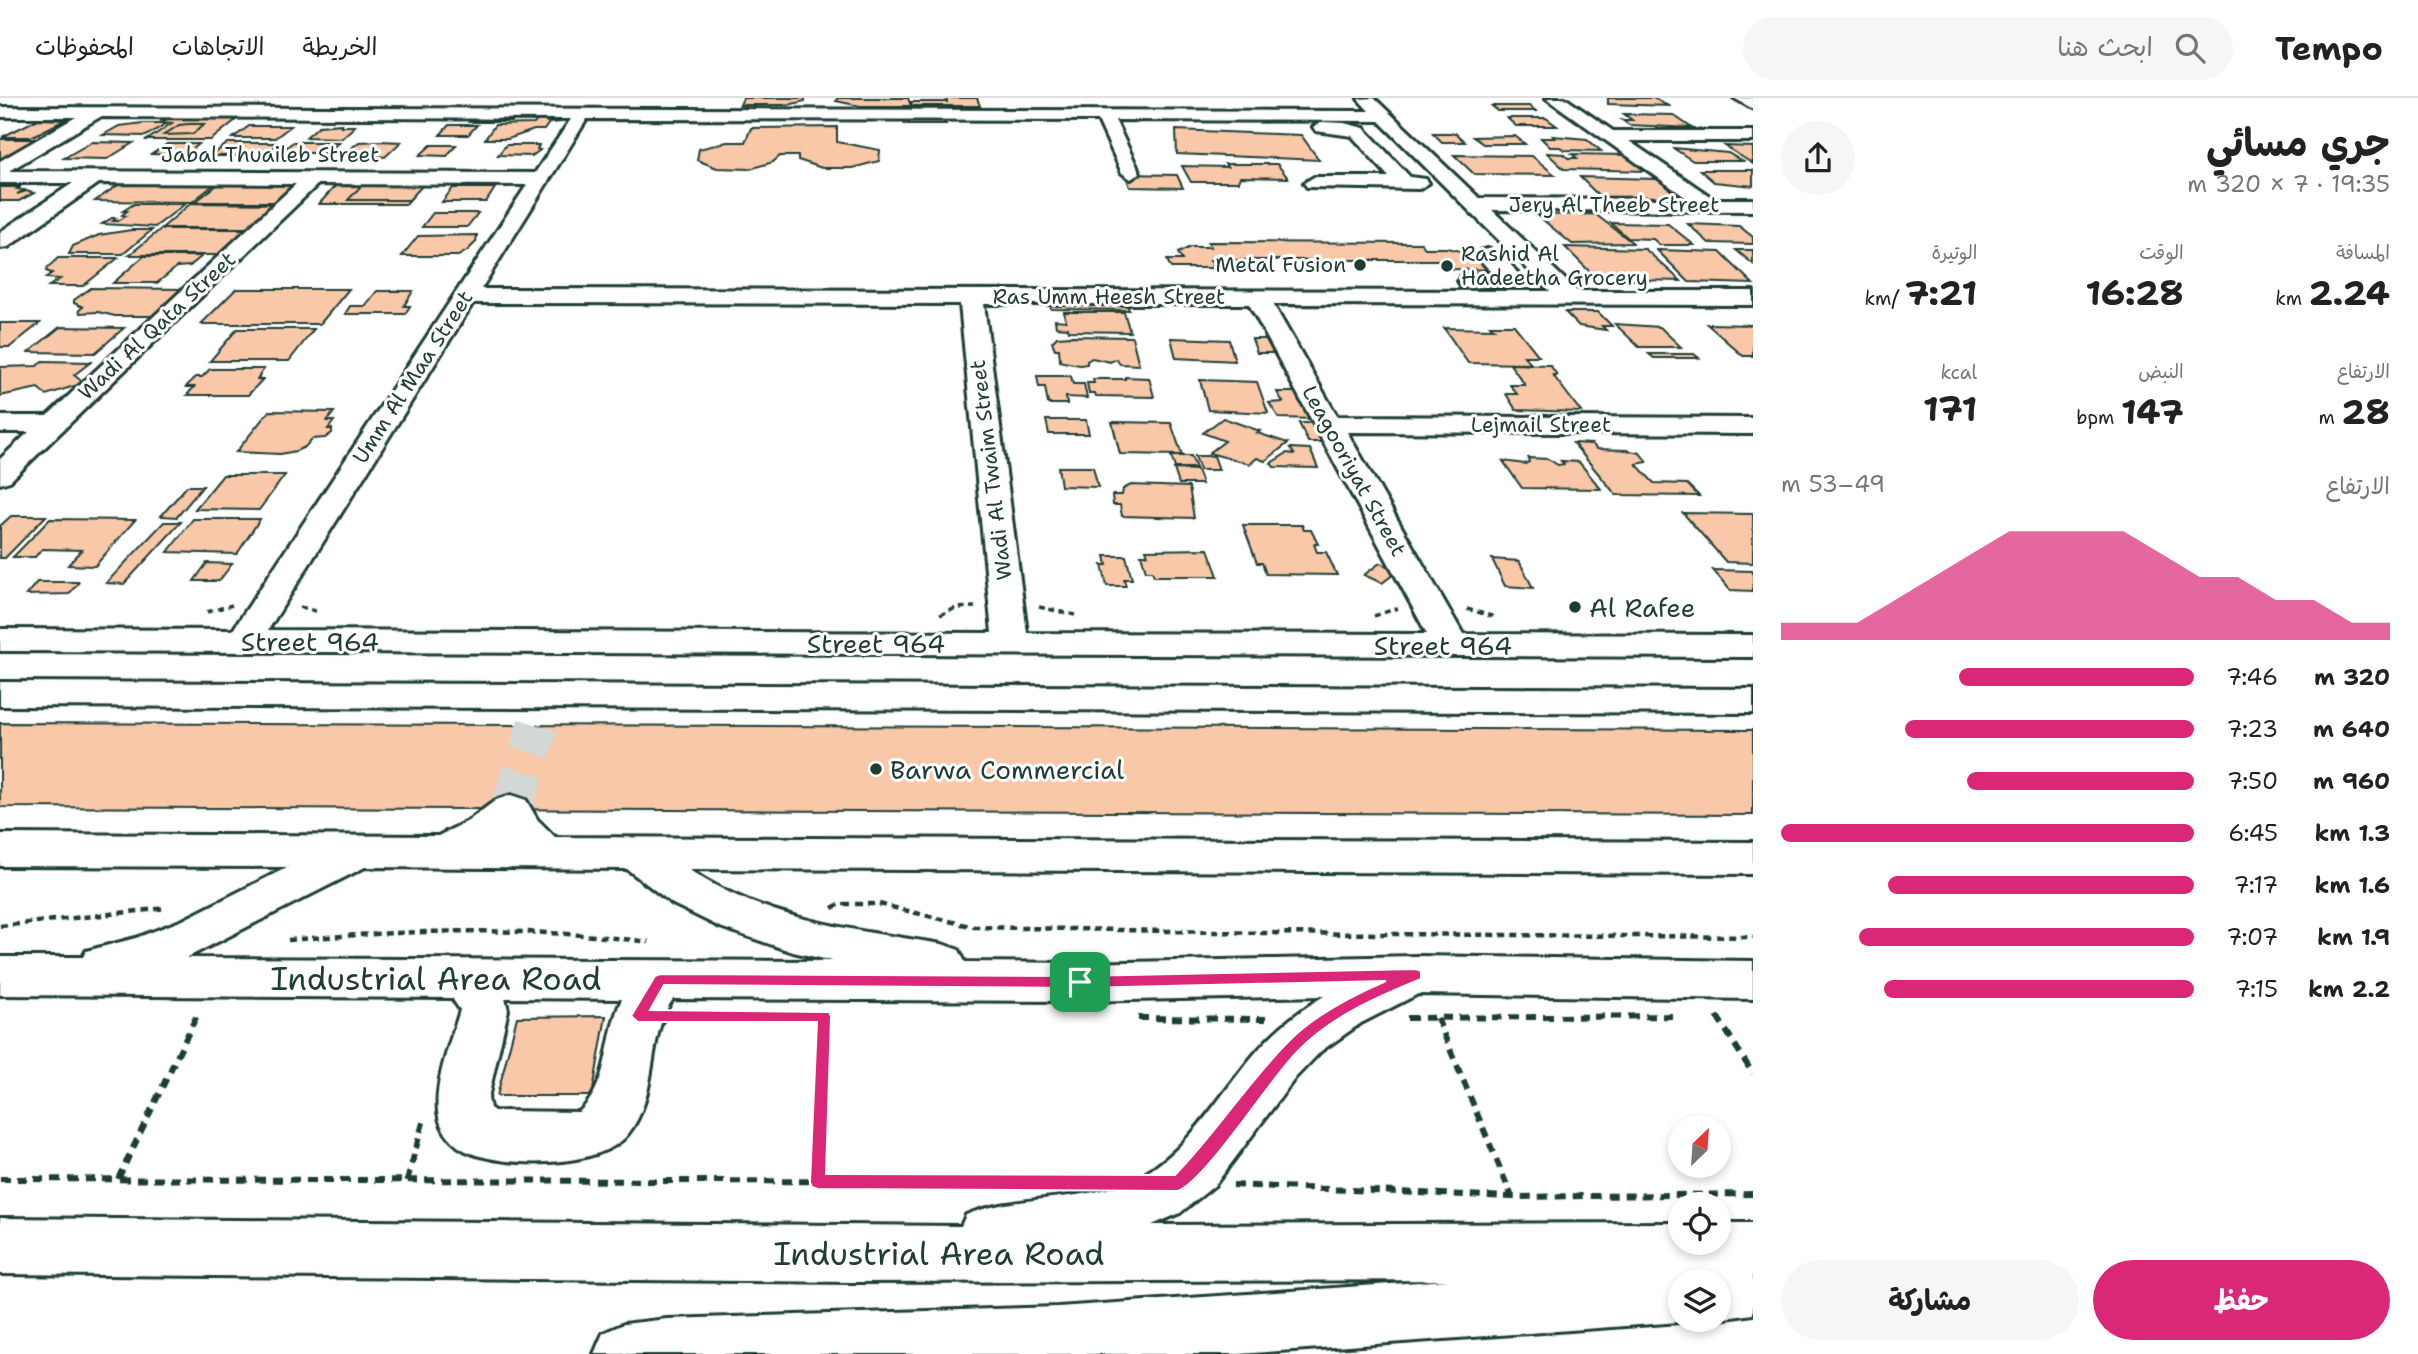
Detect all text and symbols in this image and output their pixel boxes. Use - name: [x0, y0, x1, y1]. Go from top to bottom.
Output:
- search box: [1743, 17, 2233, 80]
- text: Tempo: [2275, 26, 2383, 71]
- text: ابحث هنا: [2057, 29, 2153, 64]
- icon: search: [2171, 29, 2209, 67]
- text: المحفوظات: [35, 31, 134, 63]
- text: الاتجاهات: [172, 31, 265, 63]
- text: الخريطة: [303, 31, 377, 63]
- text: جري مسائي: [2206, 117, 2390, 168]
- button: share: [1781, 121, 1855, 195]
- street label: Jabal Thuaileb Street: [161, 141, 379, 169]
- text: 19:35 · 7 × 320 m: [2187, 169, 2390, 199]
- street label: Jery Al Theeb Street: [1509, 191, 1719, 219]
- place label: Rashid Al Hadeetha Grocery: [1461, 240, 1648, 292]
- text: الوتيرة: [1931, 240, 1977, 265]
- text: الوقت: [2139, 240, 2184, 265]
- text: المسافة: [2336, 240, 2390, 265]
- street label: Wadi Al Qata Street: [72, 246, 242, 406]
- place label: Metal Fusion: [1215, 251, 1346, 279]
- marker: Metal Fusion: [1352, 257, 1368, 273]
- marker: Rashid Al Hadeetha Grocery: [1439, 258, 1455, 274]
- text: 7:21: [1905, 269, 1977, 316]
- text: 16:28: [2086, 269, 2184, 316]
- text: 2.24: [2309, 269, 2390, 316]
- street label: Ras Umm Heesh Street: [993, 283, 1225, 311]
- street label: Umm Al Maa Street: [347, 285, 479, 469]
- text: /km: [1865, 286, 1905, 311]
- text: km: [2275, 286, 2309, 311]
- street label: Wadi Al Twaim Street: [964, 358, 1018, 582]
- text: النبض: [2138, 359, 2184, 384]
- text: الارتفاع: [2337, 359, 2390, 384]
- text: kcal: [1940, 360, 1977, 385]
- street label: Leagooriyat Street: [1295, 381, 1413, 561]
- text: 171: [1923, 385, 1977, 432]
- text: 147: [2121, 388, 2184, 435]
- text: 28: [2341, 388, 2390, 435]
- text: bpm: [2076, 405, 2121, 430]
- text: m: [2318, 405, 2341, 430]
- street label: Lejmail Street: [1471, 411, 1611, 439]
- text: 49–53 m: [1781, 469, 1885, 499]
- text: الارتفاع: [2326, 471, 2390, 501]
- place label: Al Rafee: [1589, 590, 1696, 625]
- marker: Al Rafee: [1567, 599, 1583, 615]
- street label: Street 964: [241, 624, 379, 659]
- street label: Street 964: [807, 626, 945, 661]
- street label: Street 964: [1374, 628, 1512, 663]
- text: 7:46: [2226, 662, 2278, 692]
- text: 320 m: [2314, 662, 2390, 692]
- text: 7:23: [2227, 714, 2278, 744]
- text: 640 m: [2313, 714, 2390, 744]
- place label: Barwa Commercial: [890, 752, 1124, 787]
- marker: Barwa Commercial: [868, 761, 884, 777]
- text: 7:50: [2227, 766, 2278, 796]
- text: 960 m: [2313, 766, 2390, 796]
- text: 6:45: [2228, 818, 2278, 848]
- text: 1.3 km: [2315, 818, 2390, 848]
- text: 7:17: [2234, 870, 2278, 900]
- text: 1.6 km: [2315, 870, 2390, 900]
- text: 7:07: [2226, 922, 2278, 952]
- text: 1.9 km: [2317, 922, 2390, 952]
- pin: [1050, 952, 1110, 1012]
- street label: Industrial Area Road: [270, 957, 602, 1000]
- icon: arrive: [1061, 963, 1099, 1001]
- text: 7:15: [2235, 974, 2278, 1004]
- text: 2.2 km: [2308, 974, 2390, 1004]
- north arrow: [1668, 1115, 1731, 1178]
- map controls: [1668, 1115, 1731, 1332]
- button: locate: [1668, 1192, 1731, 1255]
- street label: Industrial Area Road: [773, 1232, 1105, 1275]
- button: مشاركة: [1781, 1260, 2079, 1340]
- button: حفظ: [2093, 1260, 2390, 1340]
- button: layers: [1668, 1269, 1731, 1332]

